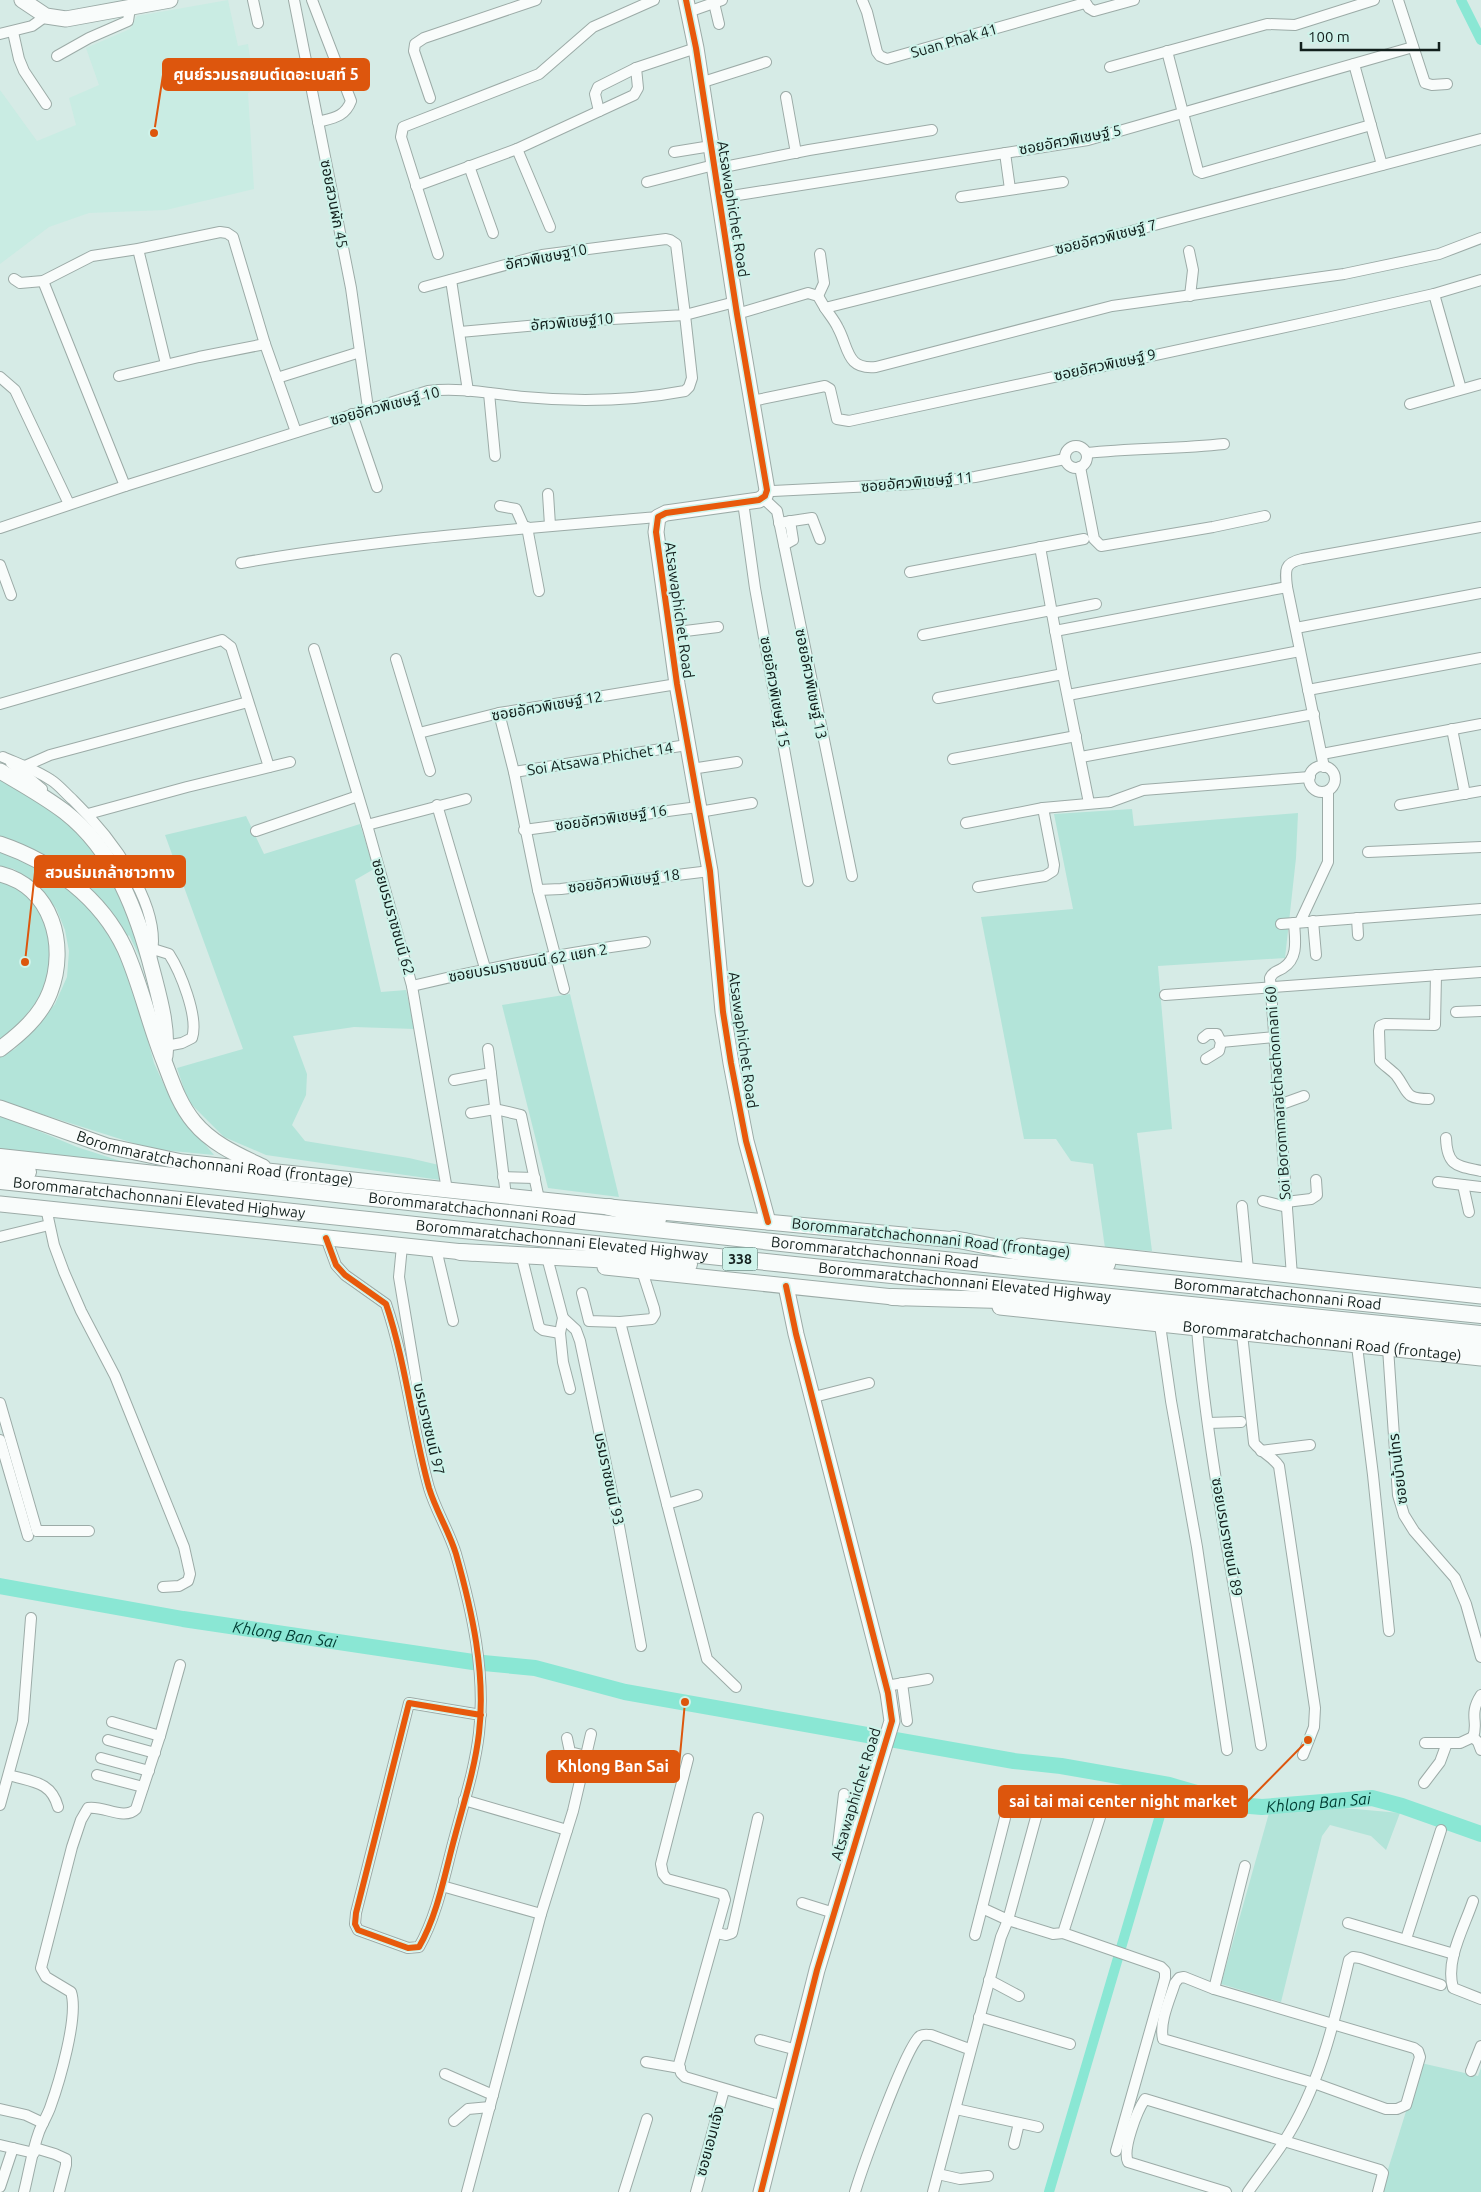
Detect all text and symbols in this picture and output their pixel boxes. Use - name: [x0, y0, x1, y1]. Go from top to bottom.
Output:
- street label: Suan Phak 41: [909, 20, 999, 61]
- scale bar: [1301, 20, 1438, 52]
- text: 100 m: [1308, 28, 1350, 45]
- callout: ศูนย์รวมรถยนต์เดอะเบสท์ 5: [163, 59, 369, 90]
- text: ศูนย์รวมรถยนต์เดอะเบสท์ 5: [173, 65, 359, 85]
- street label: ซอยอัศวพิเชษฐ์ 5: [1017, 121, 1123, 158]
- street label: Atsawaphichet Road: [714, 139, 753, 278]
- street label: ซอยสวนผัก 45: [318, 158, 351, 250]
- street label: ซอยอัศวพิเชษฐ์ 7: [1053, 216, 1158, 257]
- street label: อัศวพิเชษฐ10: [504, 240, 588, 273]
- street label: อัศวพิเชษฐ์10: [530, 309, 614, 334]
- street label: ซอยอัศวพิเชษฐ์ 9: [1052, 345, 1157, 384]
- street label: ซอยอัศวพิเชษฐ์ 10: [328, 383, 441, 428]
- street label: ซอยอัศวพิเชษฐ์ 11: [860, 468, 974, 495]
- street label: Atsawaphichet Road: [661, 540, 698, 679]
- street label: ซอยอัศวพิเชษฐ์ 13: [792, 627, 831, 741]
- street label: ซอยอัศวพิเชษฐ์ 15: [757, 635, 794, 749]
- street label: ซอยอัศวพิเชษฐ์ 12: [490, 687, 604, 724]
- street label: Soi Atsawa Phichet 14: [526, 739, 674, 778]
- street label: ซอยอัศวพิเชษฐ์ 16: [554, 801, 668, 834]
- callout: สวนร่มเกล้าชาวทาง: [35, 856, 185, 887]
- street label: ซอยบรมราชชนนี 62: [369, 857, 418, 977]
- text: สวนร่มเกล้าชาวทาง: [45, 863, 175, 881]
- street label: ซอยอัศวพิเชษฐ์ 18: [567, 865, 681, 896]
- street label: ซอยบรมราชชนนี 62 แยก 2: [447, 940, 609, 985]
- street label: Atsawaphichet Road: [725, 970, 762, 1109]
- street label: Soi Borommaratchachonnani 60: [1262, 986, 1293, 1201]
- street label: Borommaratchachonnani Road (frontage): [74, 1127, 354, 1188]
- street label: Borommaratchachonnani Elevated Highway: [12, 1173, 306, 1221]
- street label: Borommaratchachonnani Road: [368, 1189, 577, 1228]
- street label: Borommaratchachonnani Road (frontage): [791, 1214, 1071, 1262]
- street label: Borommaratchachonnani Elevated Highway: [415, 1216, 709, 1264]
- street label: Borommaratchachonnani Road: [771, 1231, 979, 1271]
- road number: 338: [722, 1248, 758, 1270]
- street label: Borommaratchachonnani Elevated Highway: [818, 1259, 1112, 1305]
- street label: Borommaratchachonnani Road: [1173, 1275, 1382, 1313]
- street label: Borommaratchachonnani Road (frontage): [1182, 1317, 1463, 1364]
- street label: บรมราชชนนี 97: [411, 1381, 448, 1477]
- street label: บรมราชชนนี 93: [591, 1431, 628, 1527]
- street label: ซอยบ้านไทร: [1385, 1433, 1410, 1505]
- street label: ซอยบรมราชชนนี 89: [1209, 1476, 1246, 1598]
- water label: Khlong Ban Sai: [232, 1618, 339, 1651]
- street label: Atsawaphichet Road: [827, 1725, 884, 1862]
- callout: Khlong Ban Sai: [547, 1751, 679, 1782]
- text: Khlong Ban Sai: [557, 1757, 669, 1775]
- callout: sai tai mai center night market: [999, 1786, 1247, 1817]
- water label: Khlong Ban Sai: [1265, 1789, 1372, 1816]
- text: sai tai mai center night market: [1009, 1792, 1237, 1810]
- street label: ซอยเอมแจ้ง: [692, 2104, 727, 2178]

